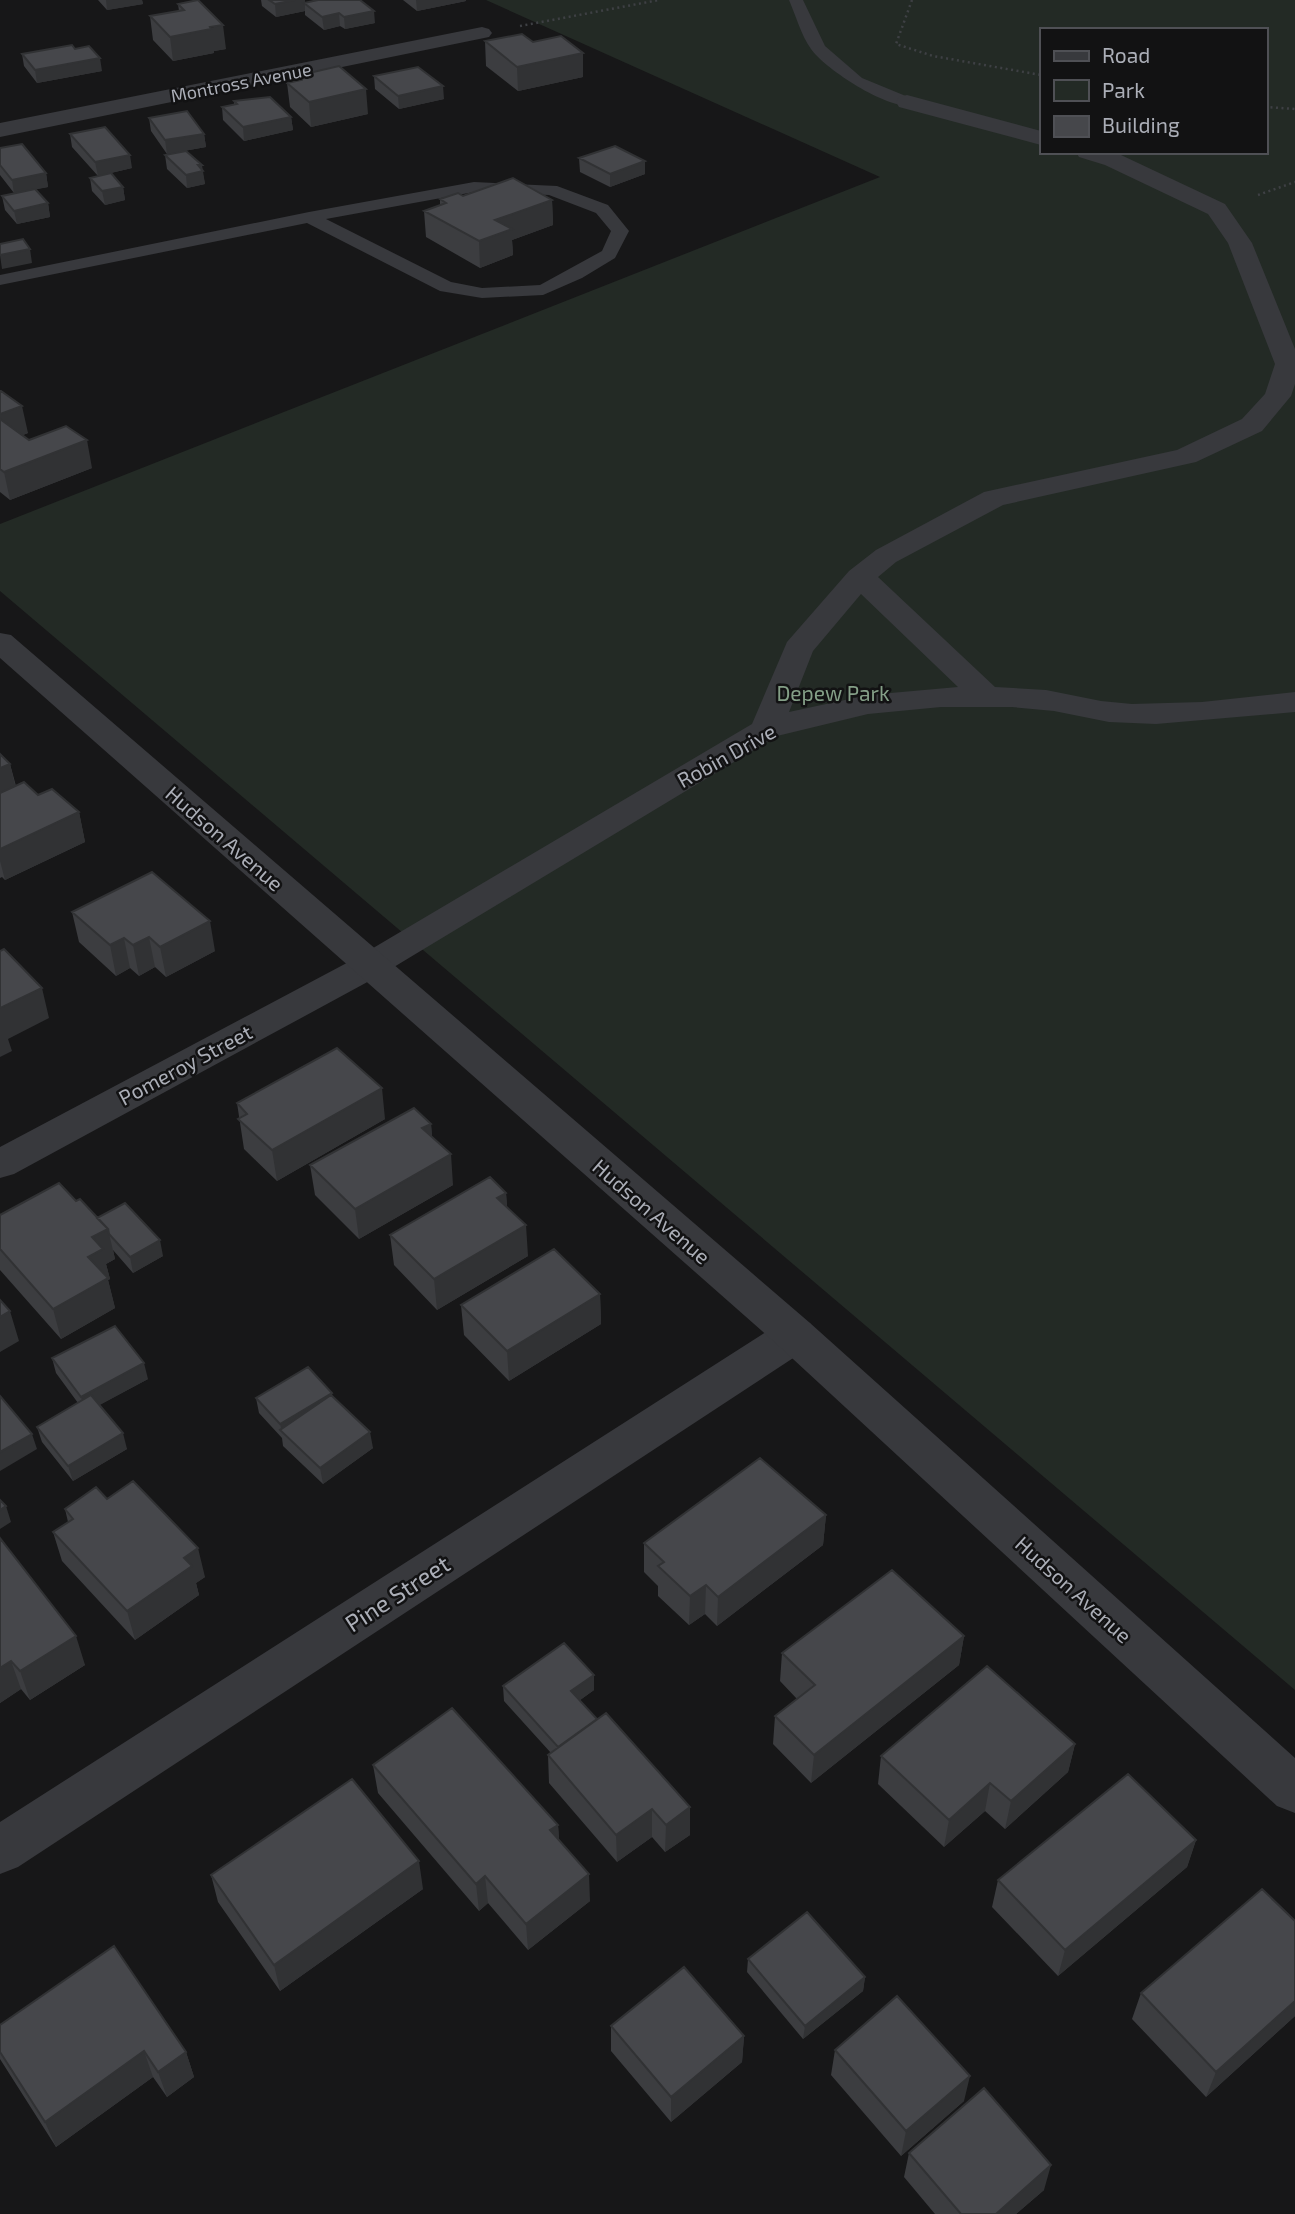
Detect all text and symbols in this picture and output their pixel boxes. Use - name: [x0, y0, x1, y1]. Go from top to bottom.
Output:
- legend: [1040, 28, 1267, 154]
- text: Road: [1102, 42, 1150, 67]
- street label: Montross Avenue: [169, 58, 313, 106]
- text: Park: [1102, 77, 1145, 102]
- text: Building: [1102, 112, 1180, 137]
- park label: Depew Park: [776, 680, 890, 705]
- street label: Robin Drive: [672, 718, 780, 792]
- street label: Hudson Avenue: [161, 780, 289, 896]
- street label: Pomeroy Street: [114, 1018, 256, 1110]
- street label: Hudson Avenue: [588, 1153, 716, 1269]
- street label: Hudson Avenue: [1011, 1530, 1137, 1648]
- street label: Pine Street: [339, 1548, 455, 1638]

